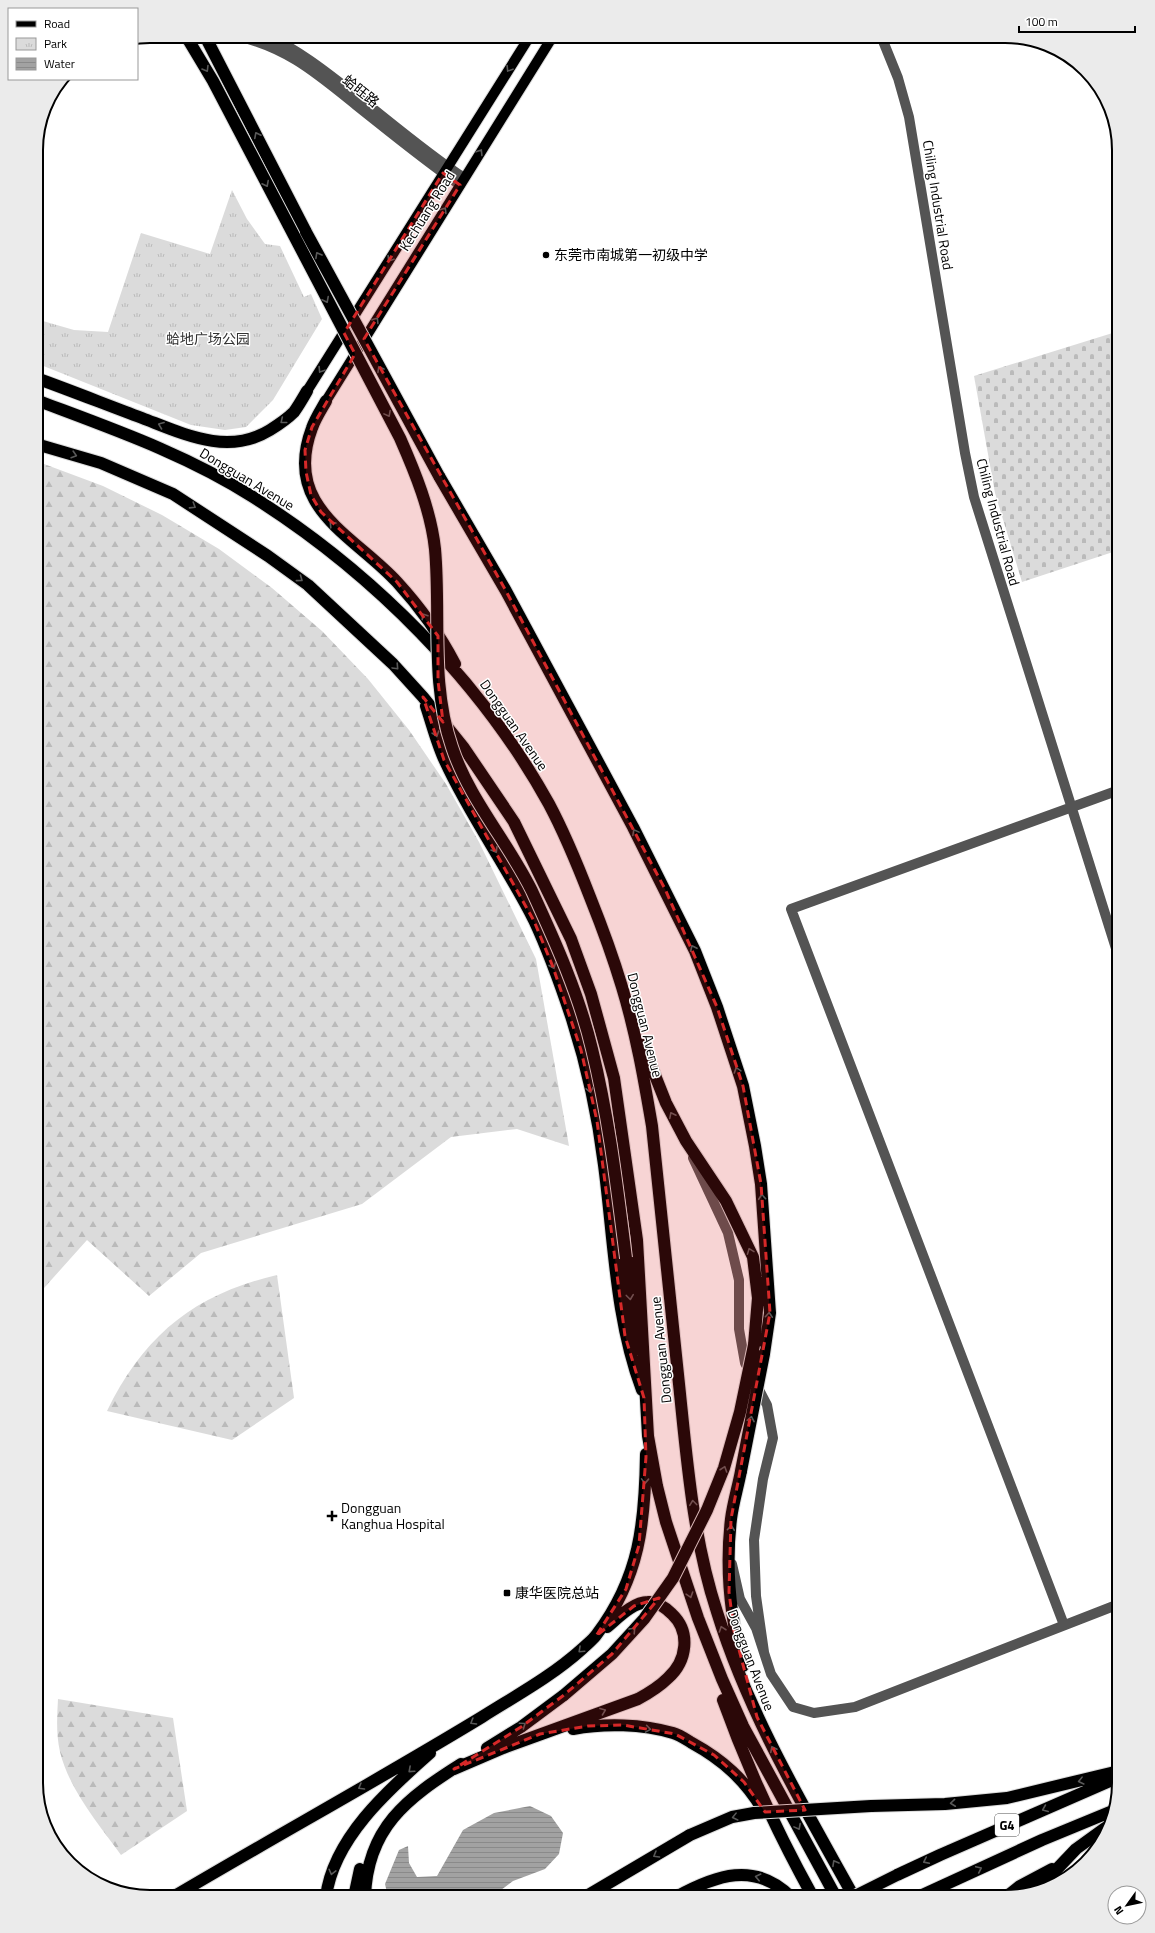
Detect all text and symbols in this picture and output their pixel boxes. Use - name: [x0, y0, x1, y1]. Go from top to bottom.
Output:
- legend: [8, 8, 138, 80]
- scale bar: [1019, 8, 1135, 34]
- text: 100 m: [1025, 12, 1058, 31]
- text: Road: [44, 14, 70, 33]
- text: Park: [44, 34, 67, 53]
- text: Water: [44, 54, 75, 73]
- one-way arrow: [201, 65, 208, 73]
- one-way arrow: [506, 65, 514, 72]
- street label: 蛤旺路: [338, 69, 384, 112]
- one-way arrow: [254, 132, 262, 139]
- street label: Chiling Industrial Road: [918, 139, 959, 271]
- one-way arrow: [476, 149, 483, 156]
- street label: Kechuang Road: [394, 167, 460, 255]
- one-way arrow: [262, 180, 269, 188]
- one-way arrow: [439, 207, 447, 214]
- place label: 东莞市南城第一初级中学: [554, 244, 708, 265]
- marker: 东莞市南城第一初级中学: [541, 250, 551, 260]
- one-way arrow: [315, 251, 323, 259]
- one-way arrow: [387, 255, 394, 262]
- one-way arrow: [322, 296, 329, 303]
- one-way arrow: [371, 318, 378, 325]
- park label: 蛤地广场公园: [166, 328, 250, 349]
- one-way arrow: [378, 365, 385, 373]
- one-way arrow: [318, 366, 326, 373]
- one-way arrow: [383, 410, 390, 418]
- one-way arrow: [280, 416, 287, 423]
- one-way arrow: [158, 422, 165, 430]
- street label: Dongguan Avenue: [196, 442, 299, 515]
- one-way arrow: [70, 450, 77, 459]
- street label: Chiling Industrial Road: [971, 456, 1026, 588]
- one-way arrow: [188, 502, 195, 509]
- one-way arrow: [329, 521, 337, 529]
- one-way arrow: [296, 574, 303, 582]
- one-way arrow: [422, 613, 429, 620]
- one-way arrow: [391, 662, 399, 670]
- street label: Dongguan Avenue: [475, 675, 554, 775]
- one-way arrow: [431, 731, 440, 738]
- one-way arrow: [632, 828, 640, 836]
- one-way arrow: [490, 846, 497, 853]
- one-way arrow: [690, 945, 698, 952]
- one-way arrow: [548, 962, 556, 969]
- street label: Dongguan Avenue: [622, 970, 669, 1079]
- one-way arrow: [734, 1067, 742, 1074]
- one-way arrow: [586, 1087, 594, 1093]
- one-way arrow: [669, 1112, 677, 1119]
- one-way arrow: [758, 1194, 767, 1200]
- one-way arrow: [747, 1248, 755, 1255]
- one-way arrow: [625, 1294, 634, 1300]
- street label: Dongguan Avenue: [644, 1296, 677, 1404]
- one-way arrow: [764, 1312, 773, 1318]
- one-way arrow: [747, 1416, 755, 1422]
- one-way arrow: [719, 1466, 727, 1473]
- one-way arrow: [640, 1478, 649, 1484]
- place label: Dongguan Kanghua Hospital: [341, 1497, 445, 1534]
- one-way arrow: [688, 1499, 697, 1506]
- marker: Dongguan Kanghua Hospital: [326, 1510, 338, 1522]
- one-way arrow: [726, 1525, 735, 1531]
- place label: 康华医院总站: [515, 1582, 599, 1603]
- marker: 康华医院总站: [502, 1588, 512, 1598]
- one-way arrow: [685, 1591, 694, 1598]
- street label: Dongguan Avenue: [722, 1606, 780, 1714]
- one-way arrow: [719, 1625, 727, 1632]
- one-way arrow: [629, 1627, 636, 1635]
- one-way arrow: [578, 1645, 586, 1653]
- one-way arrow: [600, 1708, 607, 1716]
- one-way arrow: [470, 1717, 477, 1725]
- one-way arrow: [519, 1722, 526, 1730]
- one-way arrow: [645, 1724, 651, 1733]
- one-way arrow: [770, 1745, 778, 1753]
- one-way arrow: [408, 1766, 416, 1773]
- one-way arrow: [1078, 1776, 1085, 1785]
- one-way arrow: [358, 1783, 365, 1790]
- one-way arrow: [950, 1798, 957, 1807]
- one-way arrow: [1041, 1805, 1048, 1813]
- one-way arrow: [732, 1812, 739, 1821]
- road number: G4: [995, 1814, 1019, 1836]
- one-way arrow: [793, 1822, 800, 1830]
- one-way arrow: [653, 1850, 660, 1857]
- one-way arrow: [922, 1857, 930, 1864]
- one-way arrow: [832, 1860, 839, 1867]
- one-way arrow: [974, 1866, 982, 1874]
- one-way arrow: [328, 1868, 336, 1875]
- one-way arrow: [755, 1873, 761, 1881]
- north arrow: [1107, 1885, 1147, 1925]
- text: N: [1110, 1903, 1127, 1918]

